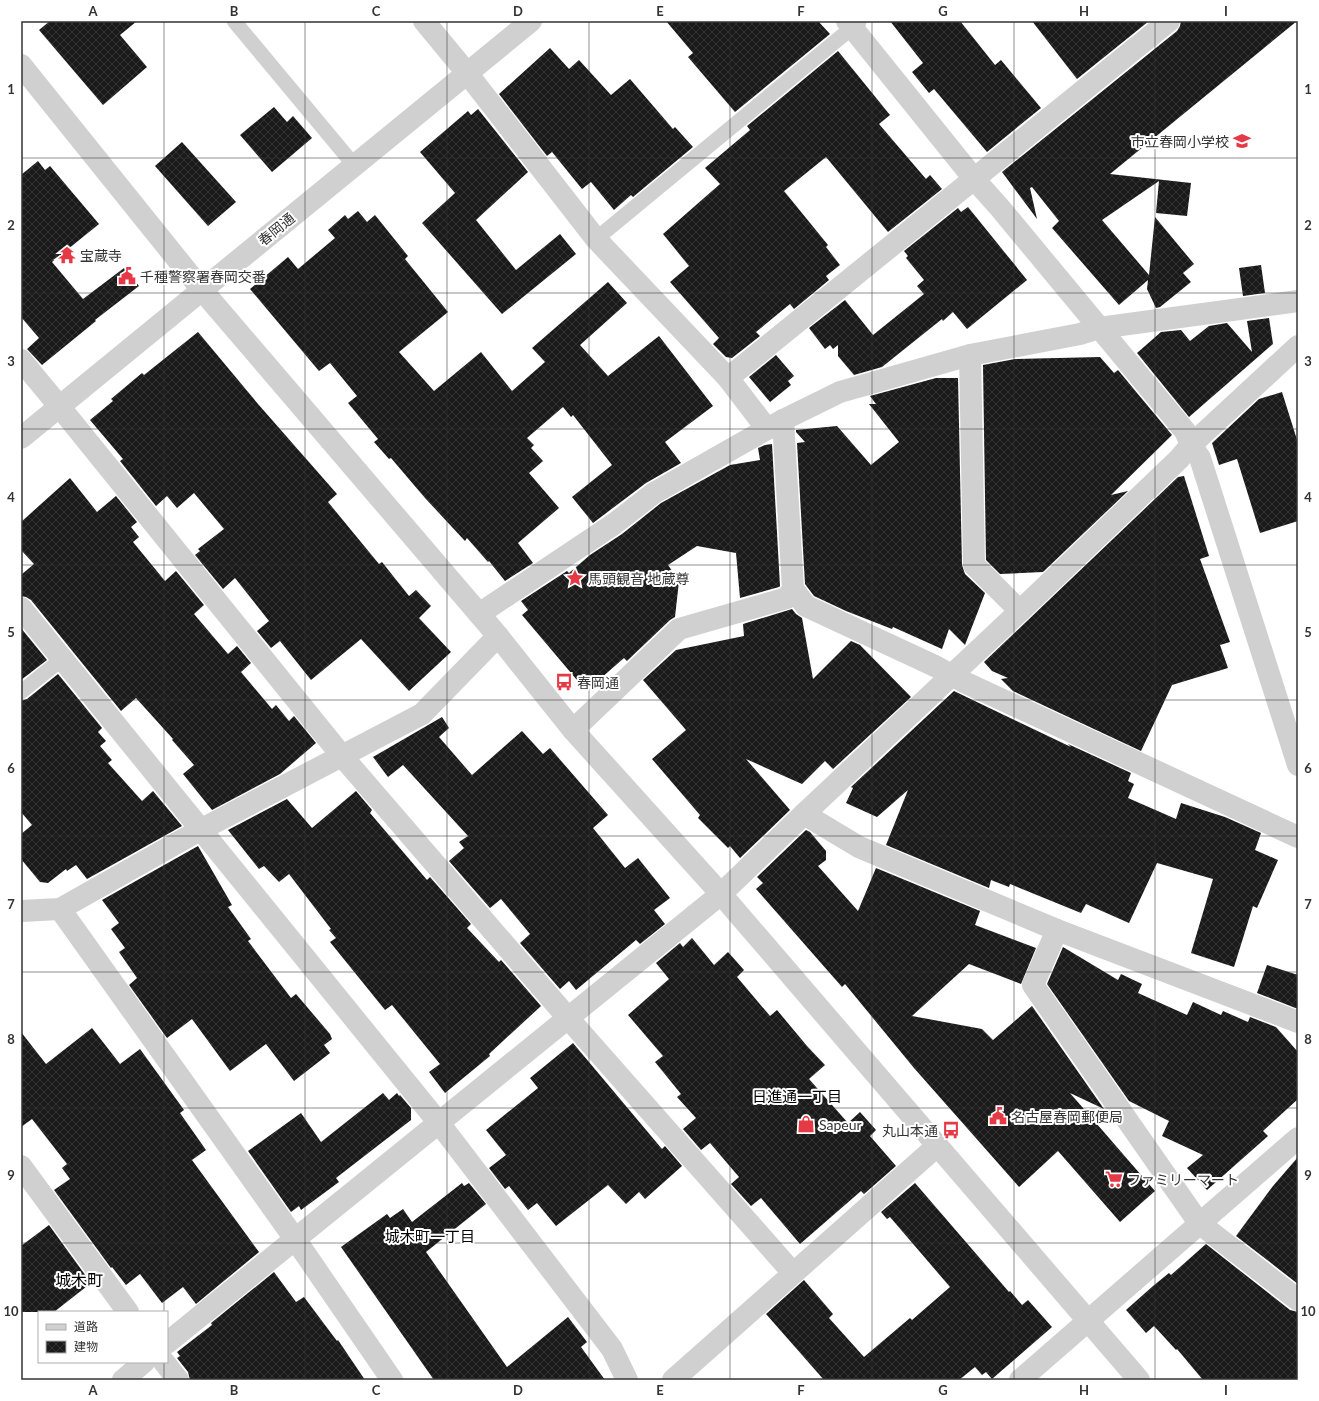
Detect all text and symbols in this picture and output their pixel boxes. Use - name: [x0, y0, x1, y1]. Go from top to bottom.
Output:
- text: A: [87, 3, 98, 19]
- text: B: [230, 3, 239, 19]
- text: C: [372, 3, 381, 19]
- text: D: [513, 3, 523, 19]
- text: E: [656, 3, 664, 19]
- text: F: [797, 3, 805, 19]
- text: G: [938, 3, 948, 19]
- text: H: [1079, 3, 1089, 19]
- text: I: [1224, 3, 1228, 19]
- text: 1: [7, 81, 15, 97]
- text: 1: [1304, 81, 1312, 97]
- school or university icon: 市立春岡小学校: [1232, 131, 1252, 151]
- place label: 市立春岡小学校: [1131, 133, 1229, 150]
- street label: 春岡通: [254, 209, 298, 249]
- text: 2: [7, 217, 15, 233]
- text: 2: [1304, 217, 1312, 233]
- temple icon: 宝蔵寺: [57, 245, 77, 265]
- place label: 宝蔵寺: [80, 247, 122, 264]
- public building icon: 千種警察署春岡交番: [117, 266, 137, 286]
- place label: 千種警察署春岡交番: [140, 268, 266, 285]
- text: 3: [7, 353, 15, 369]
- text: 3: [1304, 353, 1312, 369]
- text: 4: [7, 489, 15, 505]
- text: 4: [1304, 489, 1312, 505]
- place icon: 馬頭観音 地蔵尊: [565, 568, 585, 588]
- place label: 馬頭観音 地蔵尊: [588, 570, 690, 587]
- text: 5: [7, 624, 15, 640]
- text: 5: [1304, 624, 1312, 640]
- bus stop icon: 春岡通: [554, 672, 574, 692]
- place label: 春岡通: [577, 674, 619, 691]
- text: 6: [7, 760, 15, 776]
- text: 6: [1304, 760, 1312, 776]
- text: 7: [7, 896, 15, 912]
- text: 7: [1304, 896, 1312, 912]
- text: 8: [7, 1031, 15, 1047]
- text: 8: [1304, 1031, 1312, 1047]
- district label: 日進通一丁目: [752, 1087, 842, 1105]
- public building icon: 名古屋春岡郵便局: [988, 1106, 1008, 1126]
- place label: 名古屋春岡郵便局: [1011, 1108, 1123, 1125]
- shop icon: Sapeur: [796, 1114, 816, 1134]
- place label: Sapeur: [819, 1116, 862, 1133]
- bus stop icon: 丸山本通: [941, 1120, 961, 1140]
- place label: 丸山本通: [882, 1122, 938, 1139]
- text: 9: [7, 1167, 15, 1183]
- text: 9: [1304, 1167, 1312, 1183]
- supermarket icon: ファミリーマート: [1104, 1169, 1124, 1189]
- place label: ファミリーマート: [1127, 1171, 1239, 1188]
- district label: 城木町一丁目: [385, 1227, 475, 1245]
- district label: 城木町: [55, 1270, 103, 1289]
- text: 10: [3, 1303, 19, 1319]
- text: 10: [1300, 1303, 1316, 1319]
- legend: [38, 1311, 168, 1363]
- text: 道路: [74, 1319, 98, 1334]
- text: 建物: [74, 1339, 98, 1354]
- text: A: [87, 1382, 98, 1398]
- text: B: [230, 1382, 239, 1398]
- text: C: [372, 1382, 381, 1398]
- text: D: [513, 1382, 523, 1398]
- text: E: [656, 1382, 664, 1398]
- text: F: [797, 1382, 805, 1398]
- text: G: [938, 1382, 948, 1398]
- text: H: [1079, 1382, 1089, 1398]
- text: I: [1224, 1382, 1228, 1398]

